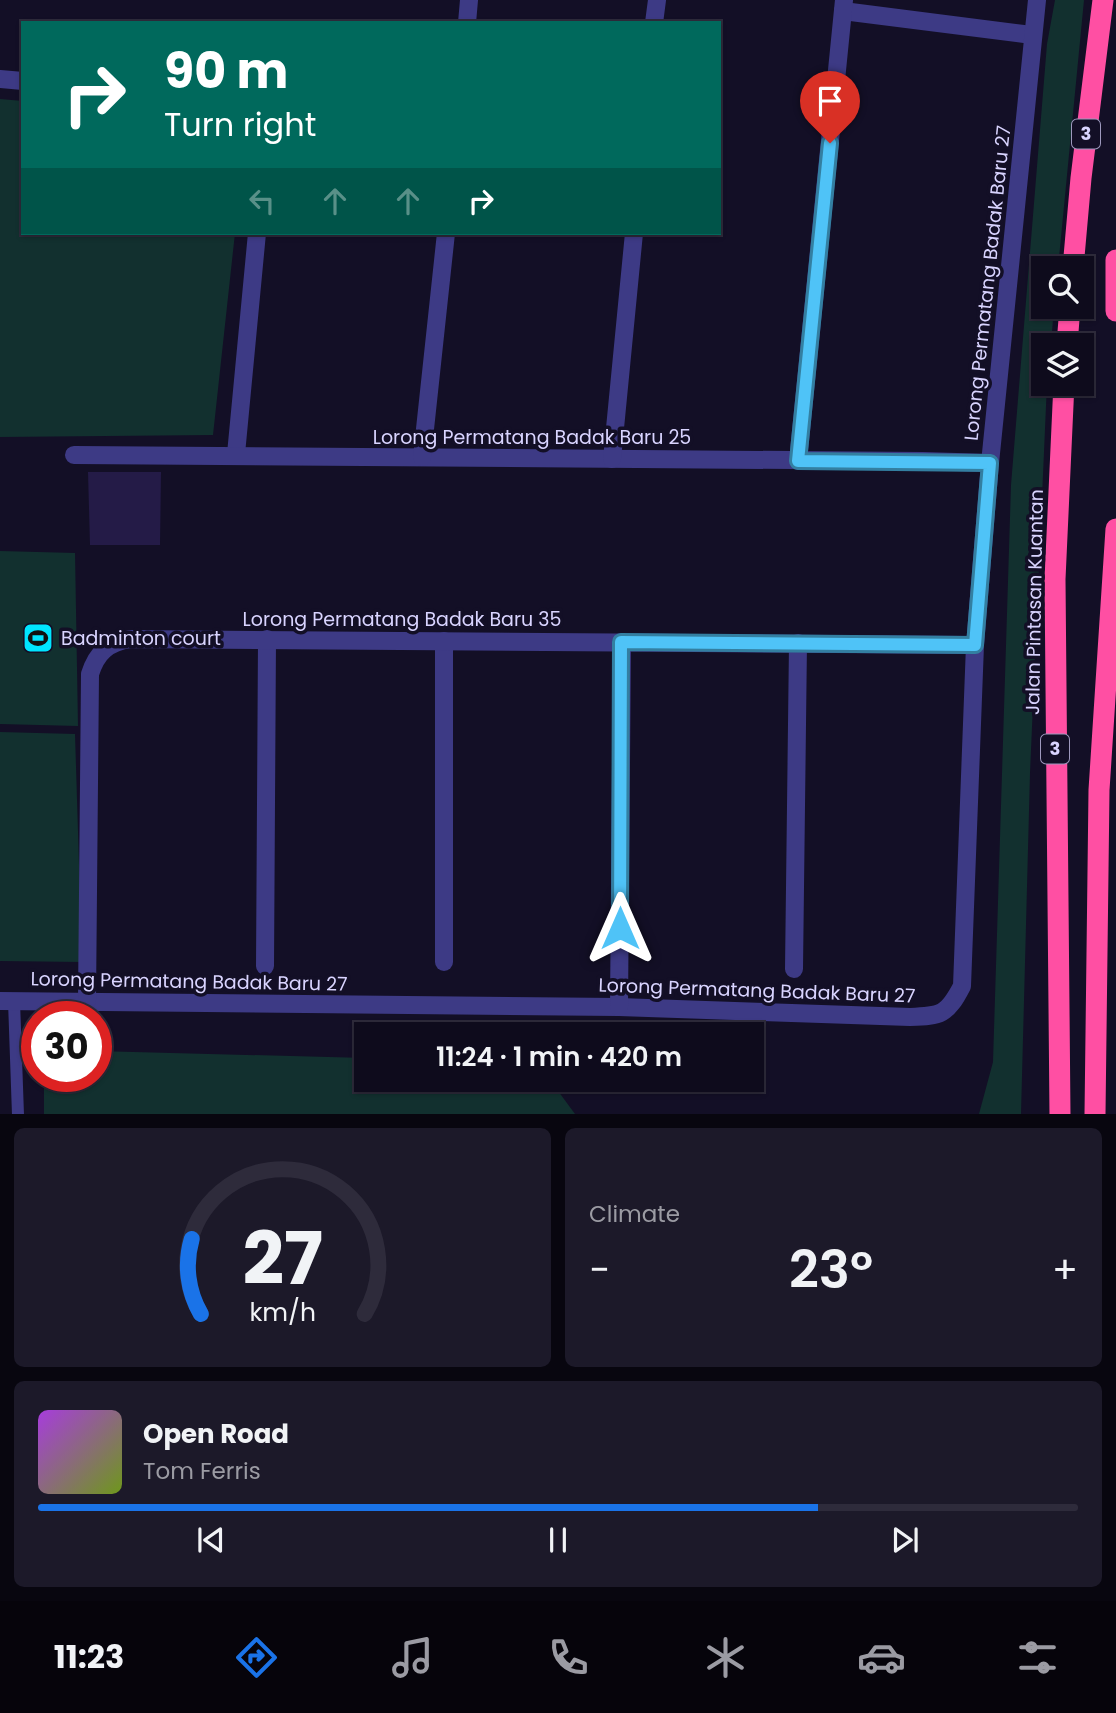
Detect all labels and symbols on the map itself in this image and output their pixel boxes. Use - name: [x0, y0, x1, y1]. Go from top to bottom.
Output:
- pin: [800, 71, 860, 143]
- road number: 3: [1072, 119, 1100, 148]
- street label: Lorong Permatang Badak Baru 27: [958, 124, 1017, 442]
- street label: Lorong Permatang Badak Baru 25: [373, 424, 691, 451]
- street label: Jalan Pintasan Kuantan: [1019, 489, 1050, 715]
- street label: Lorong Permatang Badak Baru 35: [243, 606, 561, 633]
- sports icon: Badminton court: [21, 621, 55, 655]
- place label: Badminton court: [61, 625, 221, 652]
- road number: 3: [1041, 734, 1069, 764]
- position arrow: [583, 891, 657, 965]
- street label: Lorong Permatang Badak Baru 27: [30, 965, 348, 998]
- street label: Lorong Permatang Badak Baru 27: [598, 971, 916, 1010]
- speed limit sign: 30: [21, 1001, 112, 1092]

